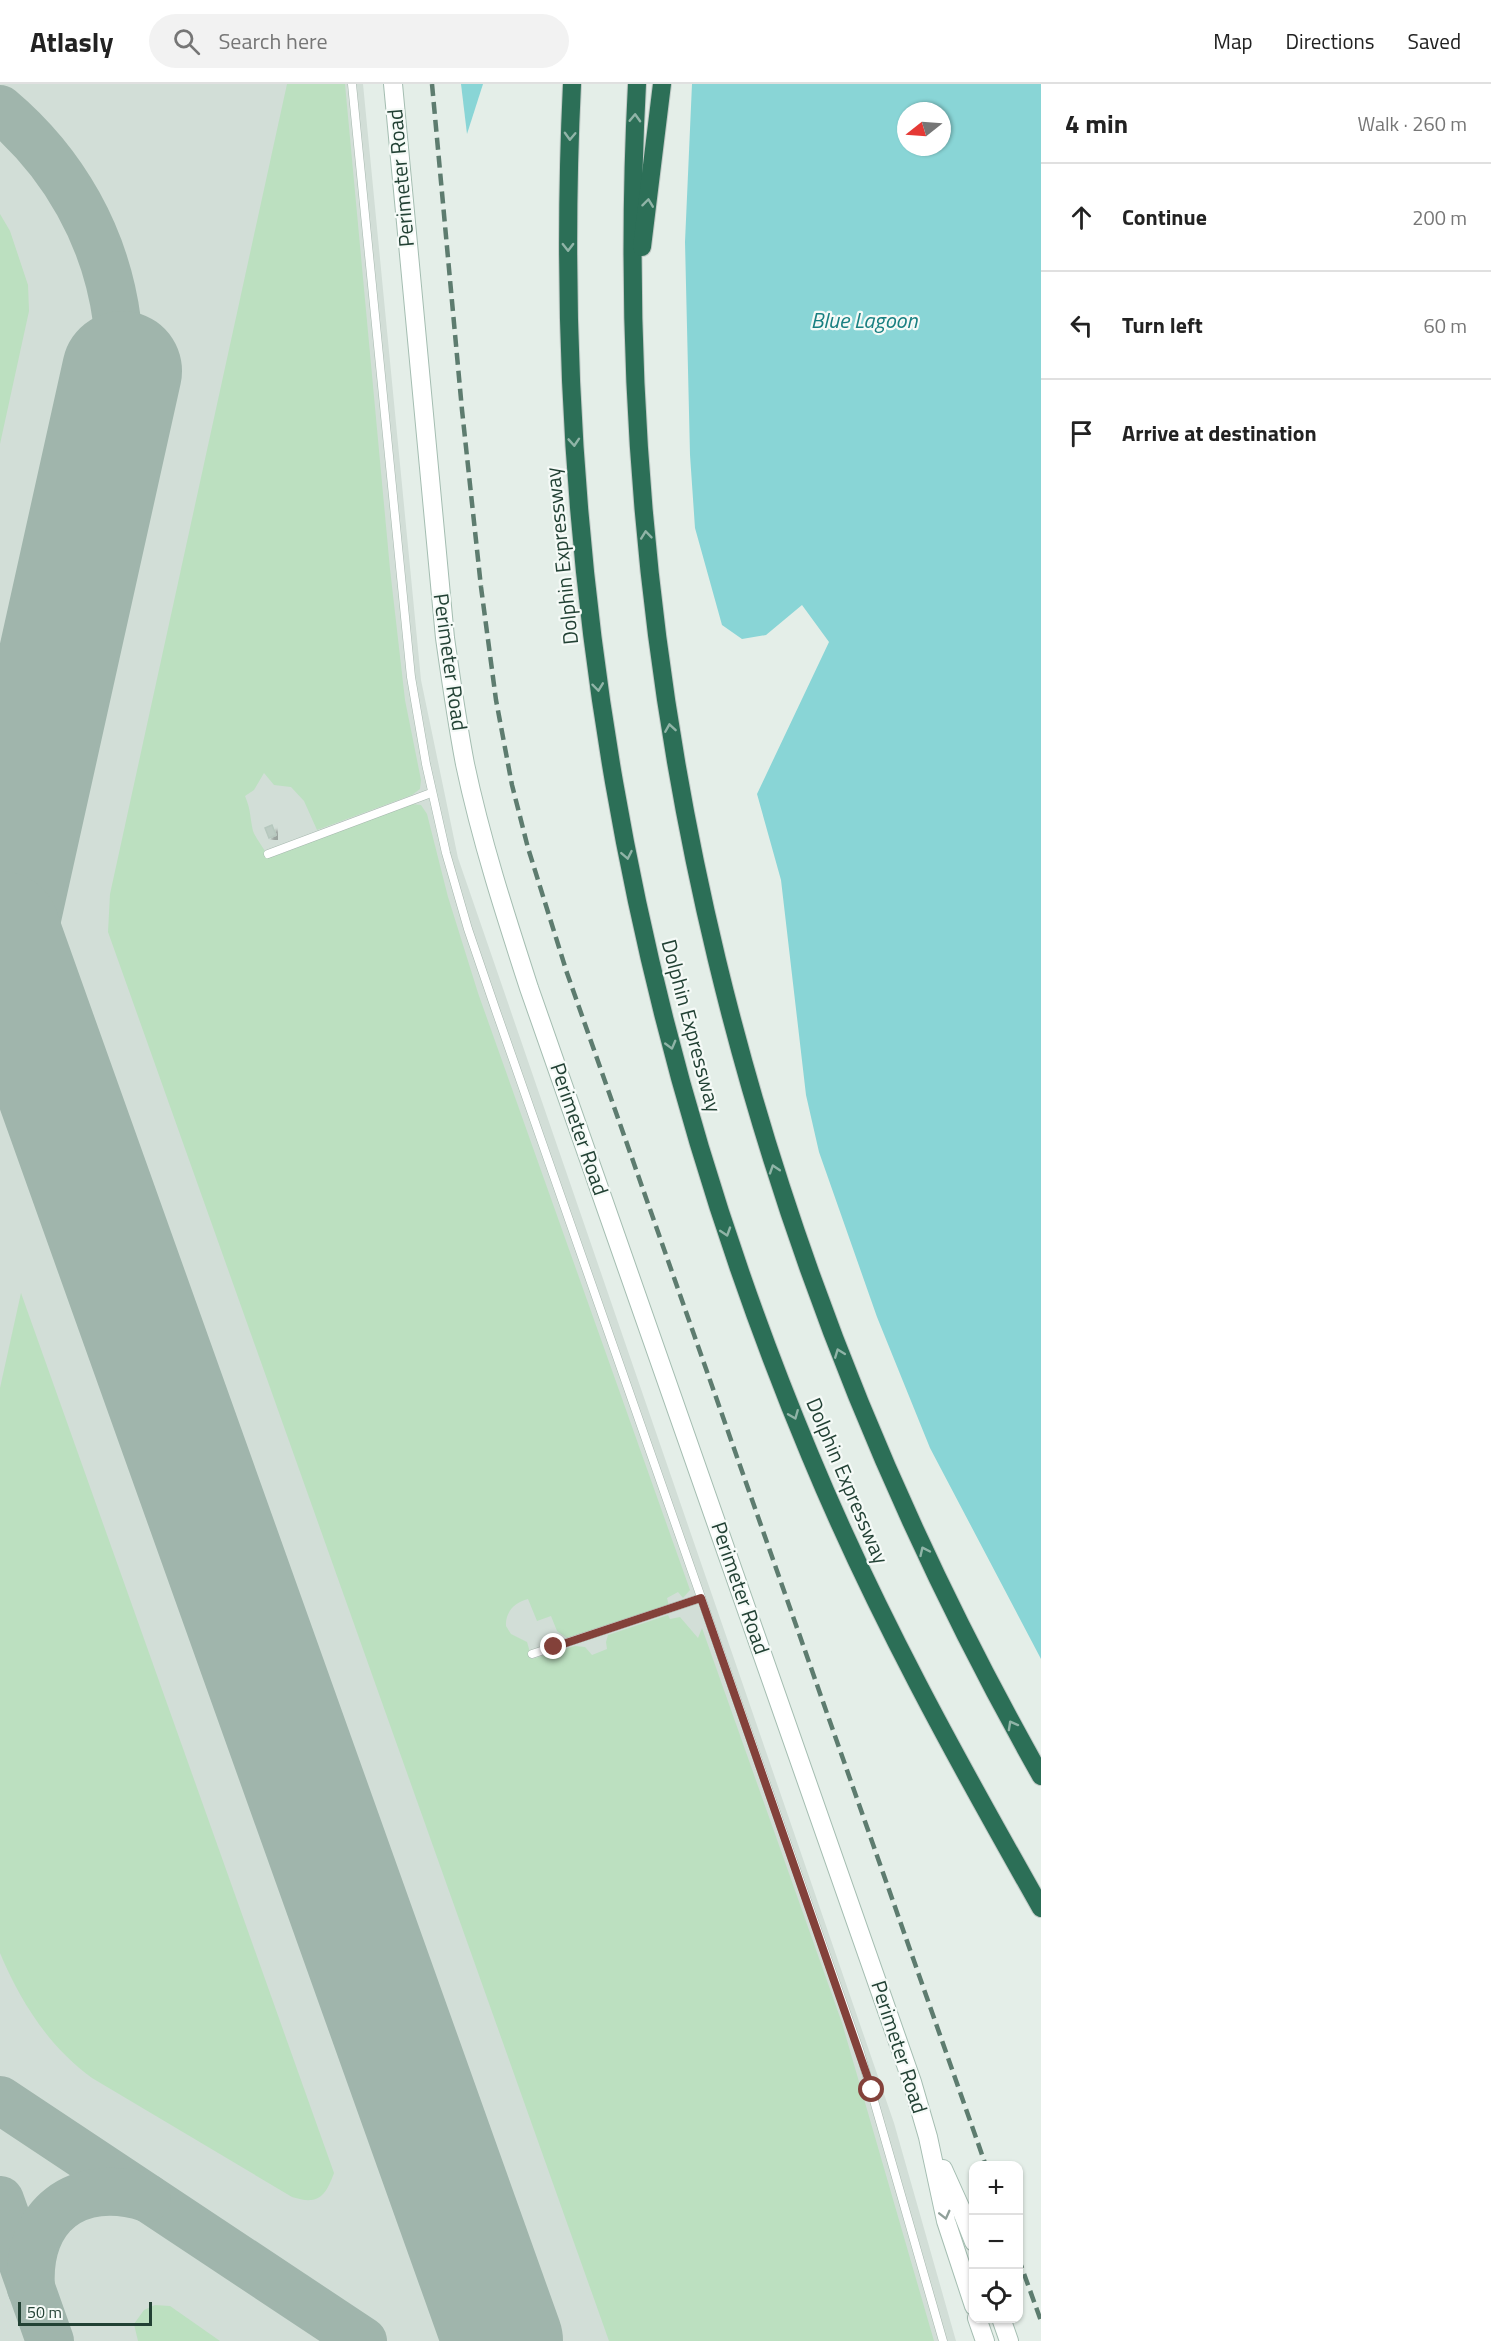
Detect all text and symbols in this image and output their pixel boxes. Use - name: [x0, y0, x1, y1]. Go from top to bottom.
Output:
- search box: [149, 14, 569, 68]
- text: Atlasly: [30, 20, 113, 63]
- text: Search here: [218, 24, 328, 58]
- icon: search: [170, 25, 203, 58]
- text: Map: [1213, 25, 1253, 57]
- text: Directions: [1286, 25, 1375, 57]
- text: Saved: [1408, 25, 1461, 57]
- north arrow: [897, 102, 951, 156]
- text: 4 min: [1065, 104, 1128, 143]
- street label: Perimeter Road: [378, 108, 422, 248]
- text: Walk · 260 m: [1358, 108, 1467, 139]
- one-way arrow: [629, 113, 642, 122]
- one-way arrow: [563, 132, 576, 141]
- one-way arrow: [641, 198, 653, 207]
- text: Continue: [1122, 200, 1207, 234]
- icon: ahead: [1065, 201, 1098, 234]
- text: 200 m: [1412, 202, 1467, 233]
- one-way arrow: [562, 243, 574, 252]
- water label: Blue Lagoon: [811, 303, 918, 337]
- text: Turn left: [1122, 308, 1203, 342]
- icon: left: [1065, 309, 1098, 342]
- text: 60 m: [1423, 310, 1467, 341]
- text: Arrive at destination: [1122, 416, 1317, 450]
- icon: arrive: [1065, 417, 1098, 450]
- one-way arrow: [567, 438, 580, 447]
- street label: Dolphin Expressway: [536, 466, 586, 646]
- one-way arrow: [640, 530, 653, 539]
- street label: Perimeter Road: [426, 591, 476, 733]
- one-way arrow: [592, 683, 604, 692]
- one-way arrow: [664, 724, 677, 734]
- one-way arrow: [620, 850, 633, 860]
- street label: Dolphin Expressway: [653, 936, 730, 1116]
- one-way arrow: [664, 1040, 677, 1050]
- street label: Perimeter Road: [542, 1058, 618, 1199]
- one-way arrow: [769, 1164, 781, 1175]
- one-way arrow: [719, 1226, 731, 1237]
- one-way arrow: [833, 1348, 846, 1359]
- street label: Dolphin Expressway: [798, 1392, 897, 1569]
- one-way arrow: [786, 1409, 799, 1420]
- street label: Perimeter Road: [703, 1517, 779, 1658]
- one-way arrow: [919, 1547, 931, 1558]
- route end: [540, 1633, 566, 1659]
- one-way arrow: [1008, 1721, 1019, 1731]
- street label: Perimeter Road: [863, 1976, 937, 2117]
- route start: [858, 2076, 884, 2102]
- map controls: [969, 2161, 1023, 2323]
- button: +: [969, 2161, 1023, 2215]
- one-way arrow: [938, 2210, 951, 2220]
- button: −: [969, 2215, 1023, 2269]
- button: locate: [969, 2269, 1023, 2323]
- scale bar: [18, 2299, 152, 2326]
- text: 50 m: [27, 2300, 62, 2324]

